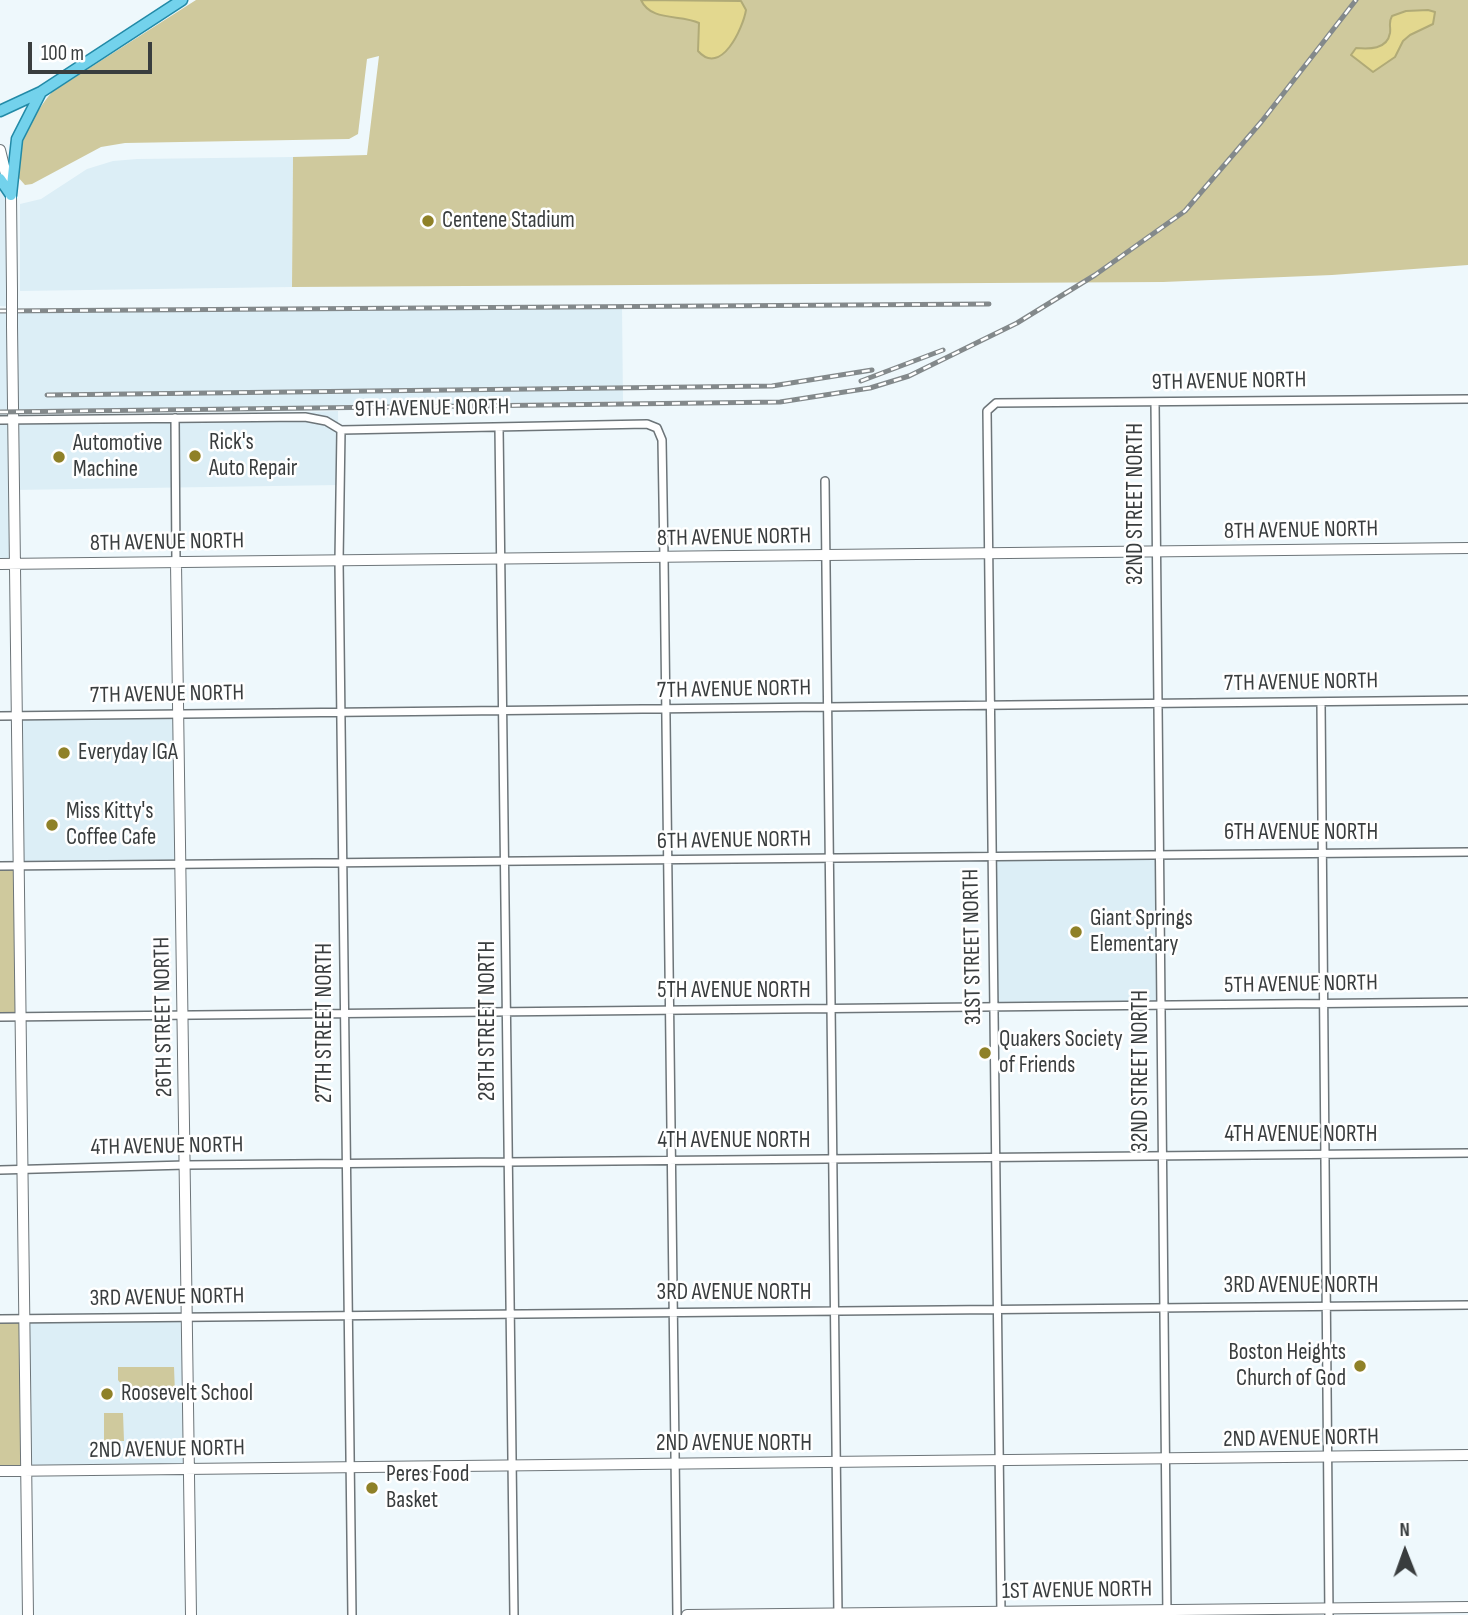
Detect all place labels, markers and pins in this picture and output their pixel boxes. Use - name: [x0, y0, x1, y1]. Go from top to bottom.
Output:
- place label: Centene Stadium: [442, 207, 575, 235]
- marker: Centene Stadium: [420, 213, 436, 229]
- place label: Rick's Auto Repair: [209, 429, 297, 483]
- place label: Automotive Machine: [73, 430, 162, 484]
- marker: Rick's Auto Repair: [187, 448, 203, 464]
- marker: Automotive Machine: [51, 449, 67, 465]
- place label: Everyday IGA: [78, 739, 178, 767]
- marker: Everyday IGA: [56, 745, 72, 761]
- place label: Miss Kitty's Coffee Cafe: [66, 798, 156, 852]
- marker: Miss Kitty's Coffee Cafe: [44, 817, 60, 833]
- place label: Giant Springs Elementary: [1090, 905, 1193, 959]
- marker: Giant Springs Elementary: [1068, 924, 1084, 940]
- place label: Quakers Society of Friends: [999, 1026, 1123, 1080]
- marker: Quakers Society of Friends: [977, 1045, 993, 1061]
- place label: Boston Heights Church of God: [1229, 1339, 1346, 1393]
- marker: Boston Heights Church of God: [1352, 1358, 1368, 1374]
- place label: Roosevelt School: [121, 1380, 253, 1408]
- marker: Roosevelt School: [99, 1386, 115, 1402]
- place label: Peres Food Basket: [386, 1461, 469, 1515]
- marker: Peres Food Basket: [364, 1480, 380, 1496]

